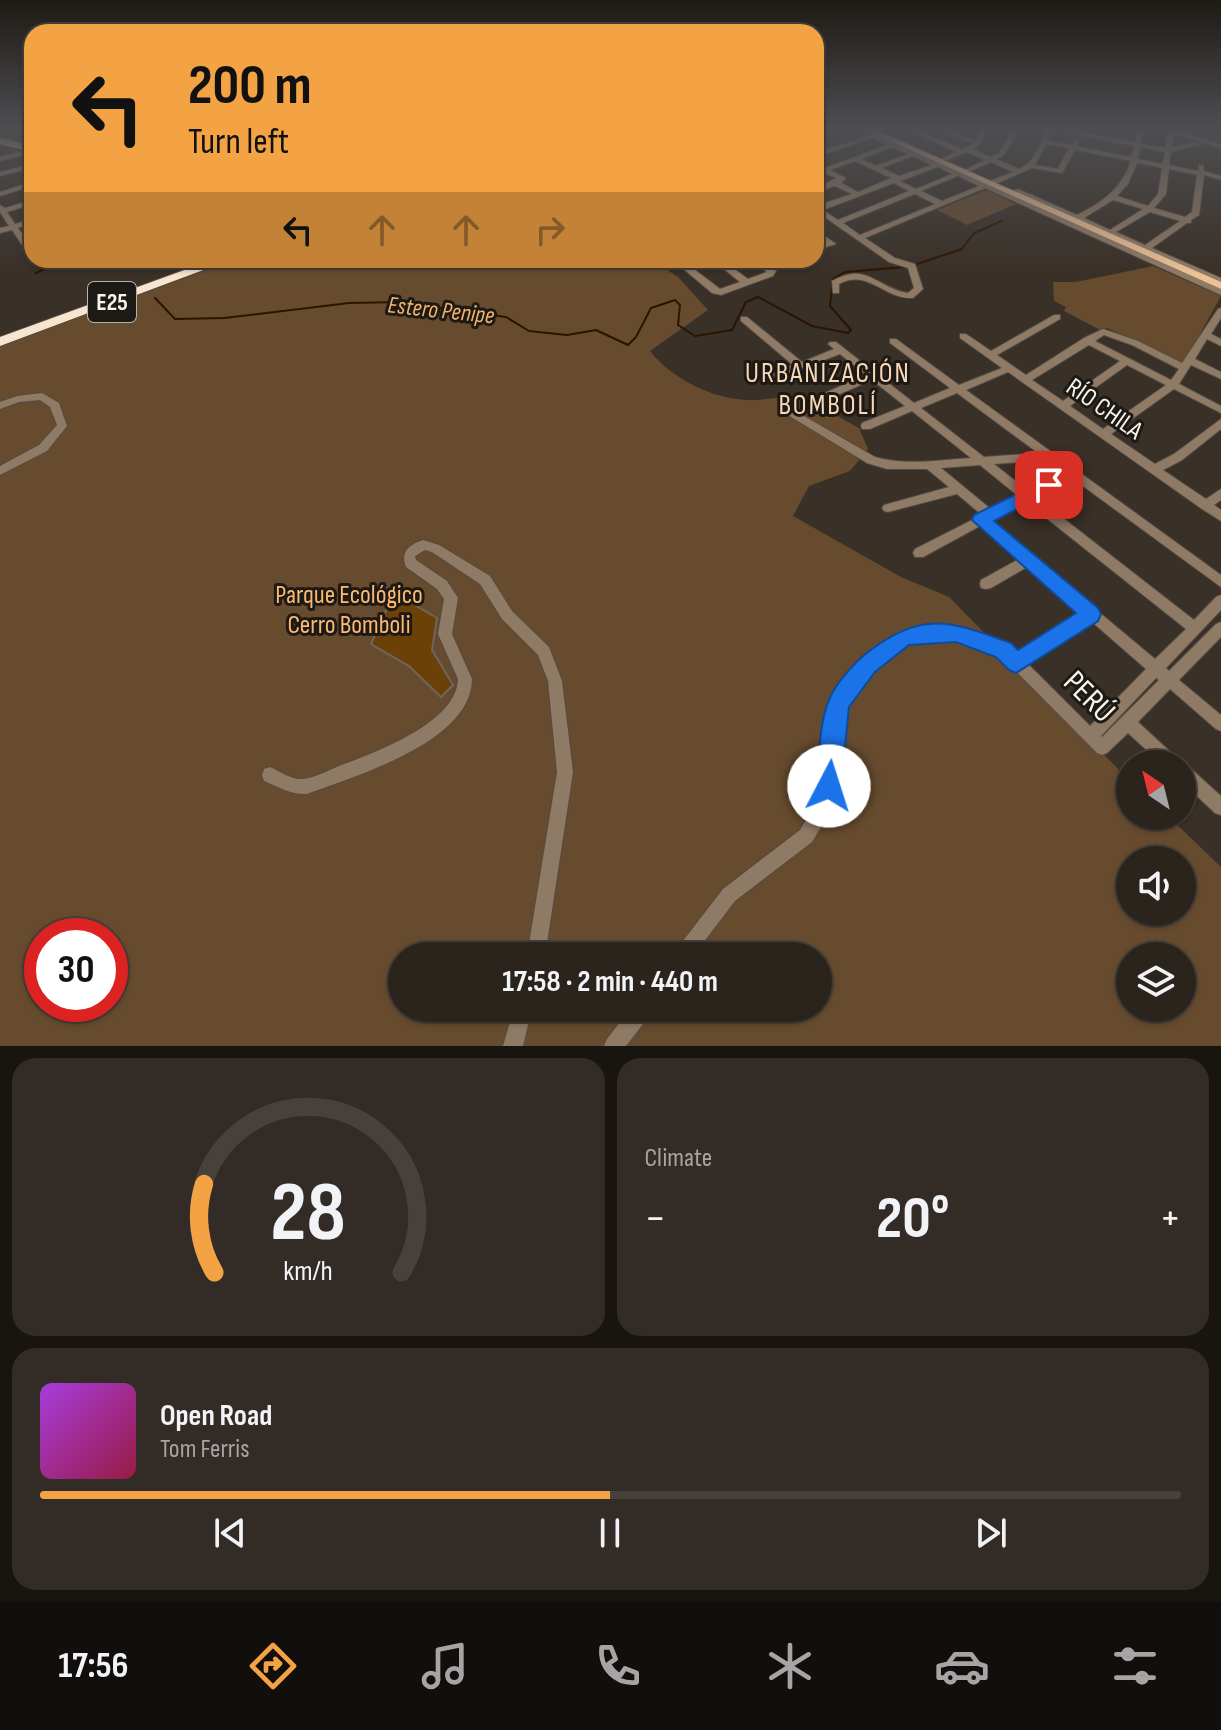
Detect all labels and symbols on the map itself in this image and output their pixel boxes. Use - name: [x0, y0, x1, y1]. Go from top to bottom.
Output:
- road number: E25: [88, 282, 136, 322]
- water label: Estero Penipe: [386, 290, 496, 331]
- district label: URBANIZACIÓN BOMBOLÍ: [745, 357, 911, 422]
- street label: RÍO CHILA: [1060, 372, 1149, 447]
- pin: [1015, 451, 1083, 519]
- park label: Parque Ecológico Cerro Bomboli: [275, 580, 423, 641]
- street label: PERÚ: [1055, 663, 1123, 731]
- position arrow: [787, 744, 871, 828]
- north arrow: [1116, 750, 1196, 830]
- speed limit sign: 30: [24, 918, 128, 1022]

